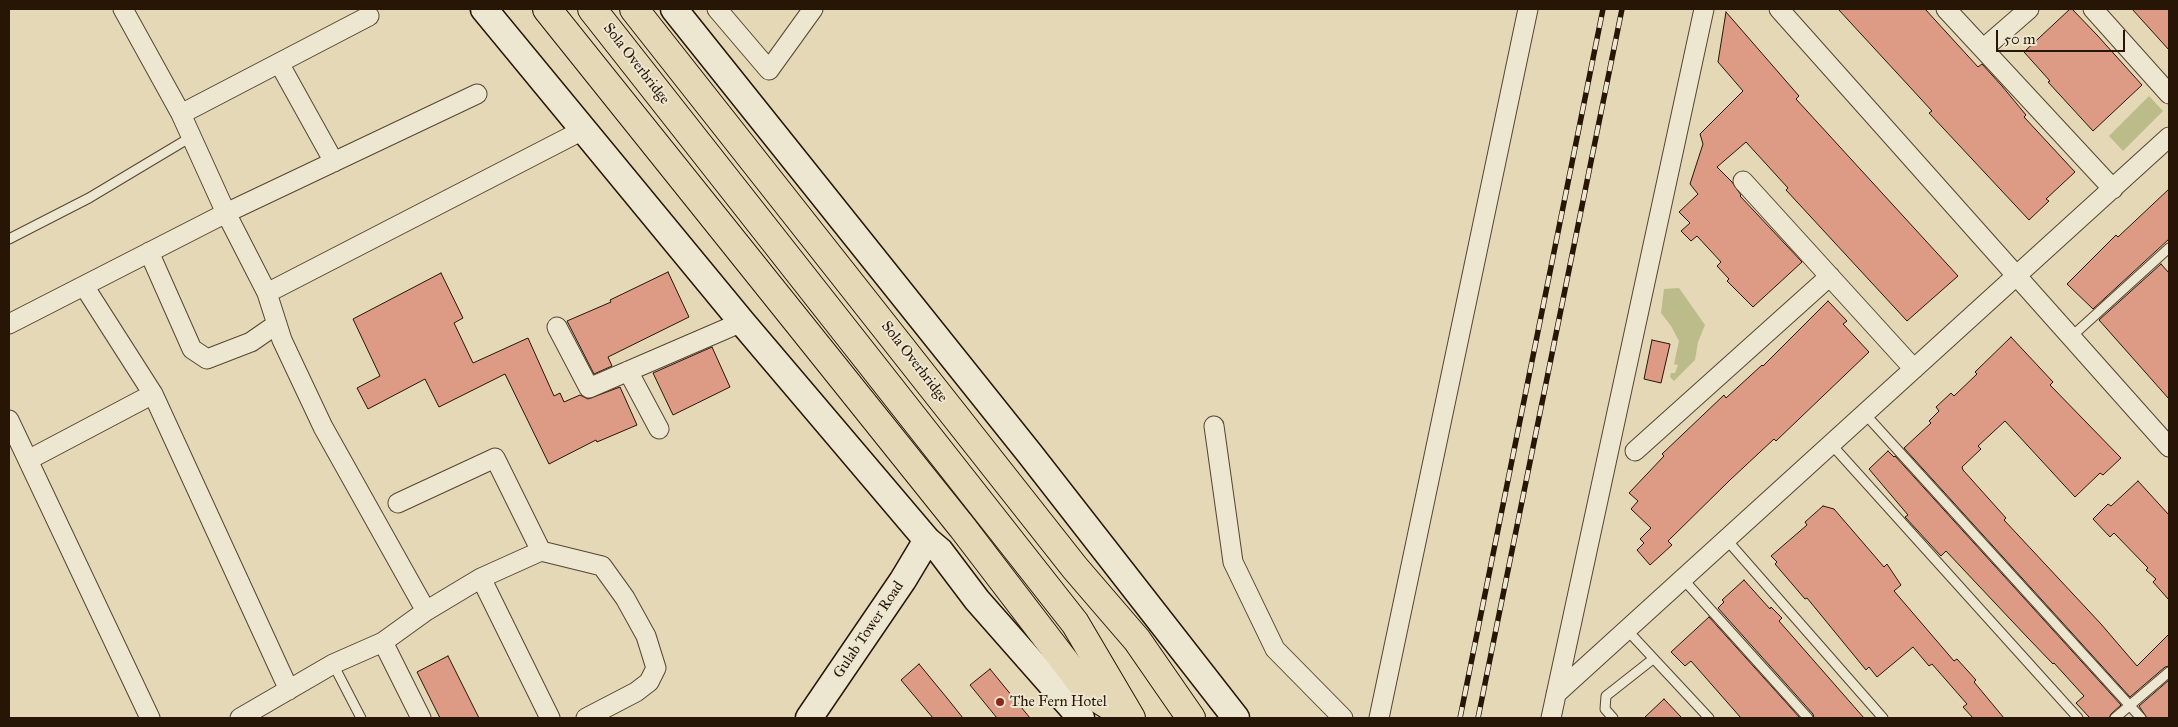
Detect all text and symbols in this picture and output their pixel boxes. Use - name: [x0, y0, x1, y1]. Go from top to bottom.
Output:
- street label: Sola Overbridge: [599, 20, 673, 108]
- scale bar: [1998, 20, 2127, 52]
- text: 50 m: [2004, 30, 2036, 48]
- street label: Sola Overbridge: [877, 318, 951, 406]
- street label: Gulab Tower Road: [830, 578, 908, 682]
- place label: The Fern Hotel: [1010, 693, 1107, 711]
- marker: The Fern Hotel: [994, 696, 1006, 708]

